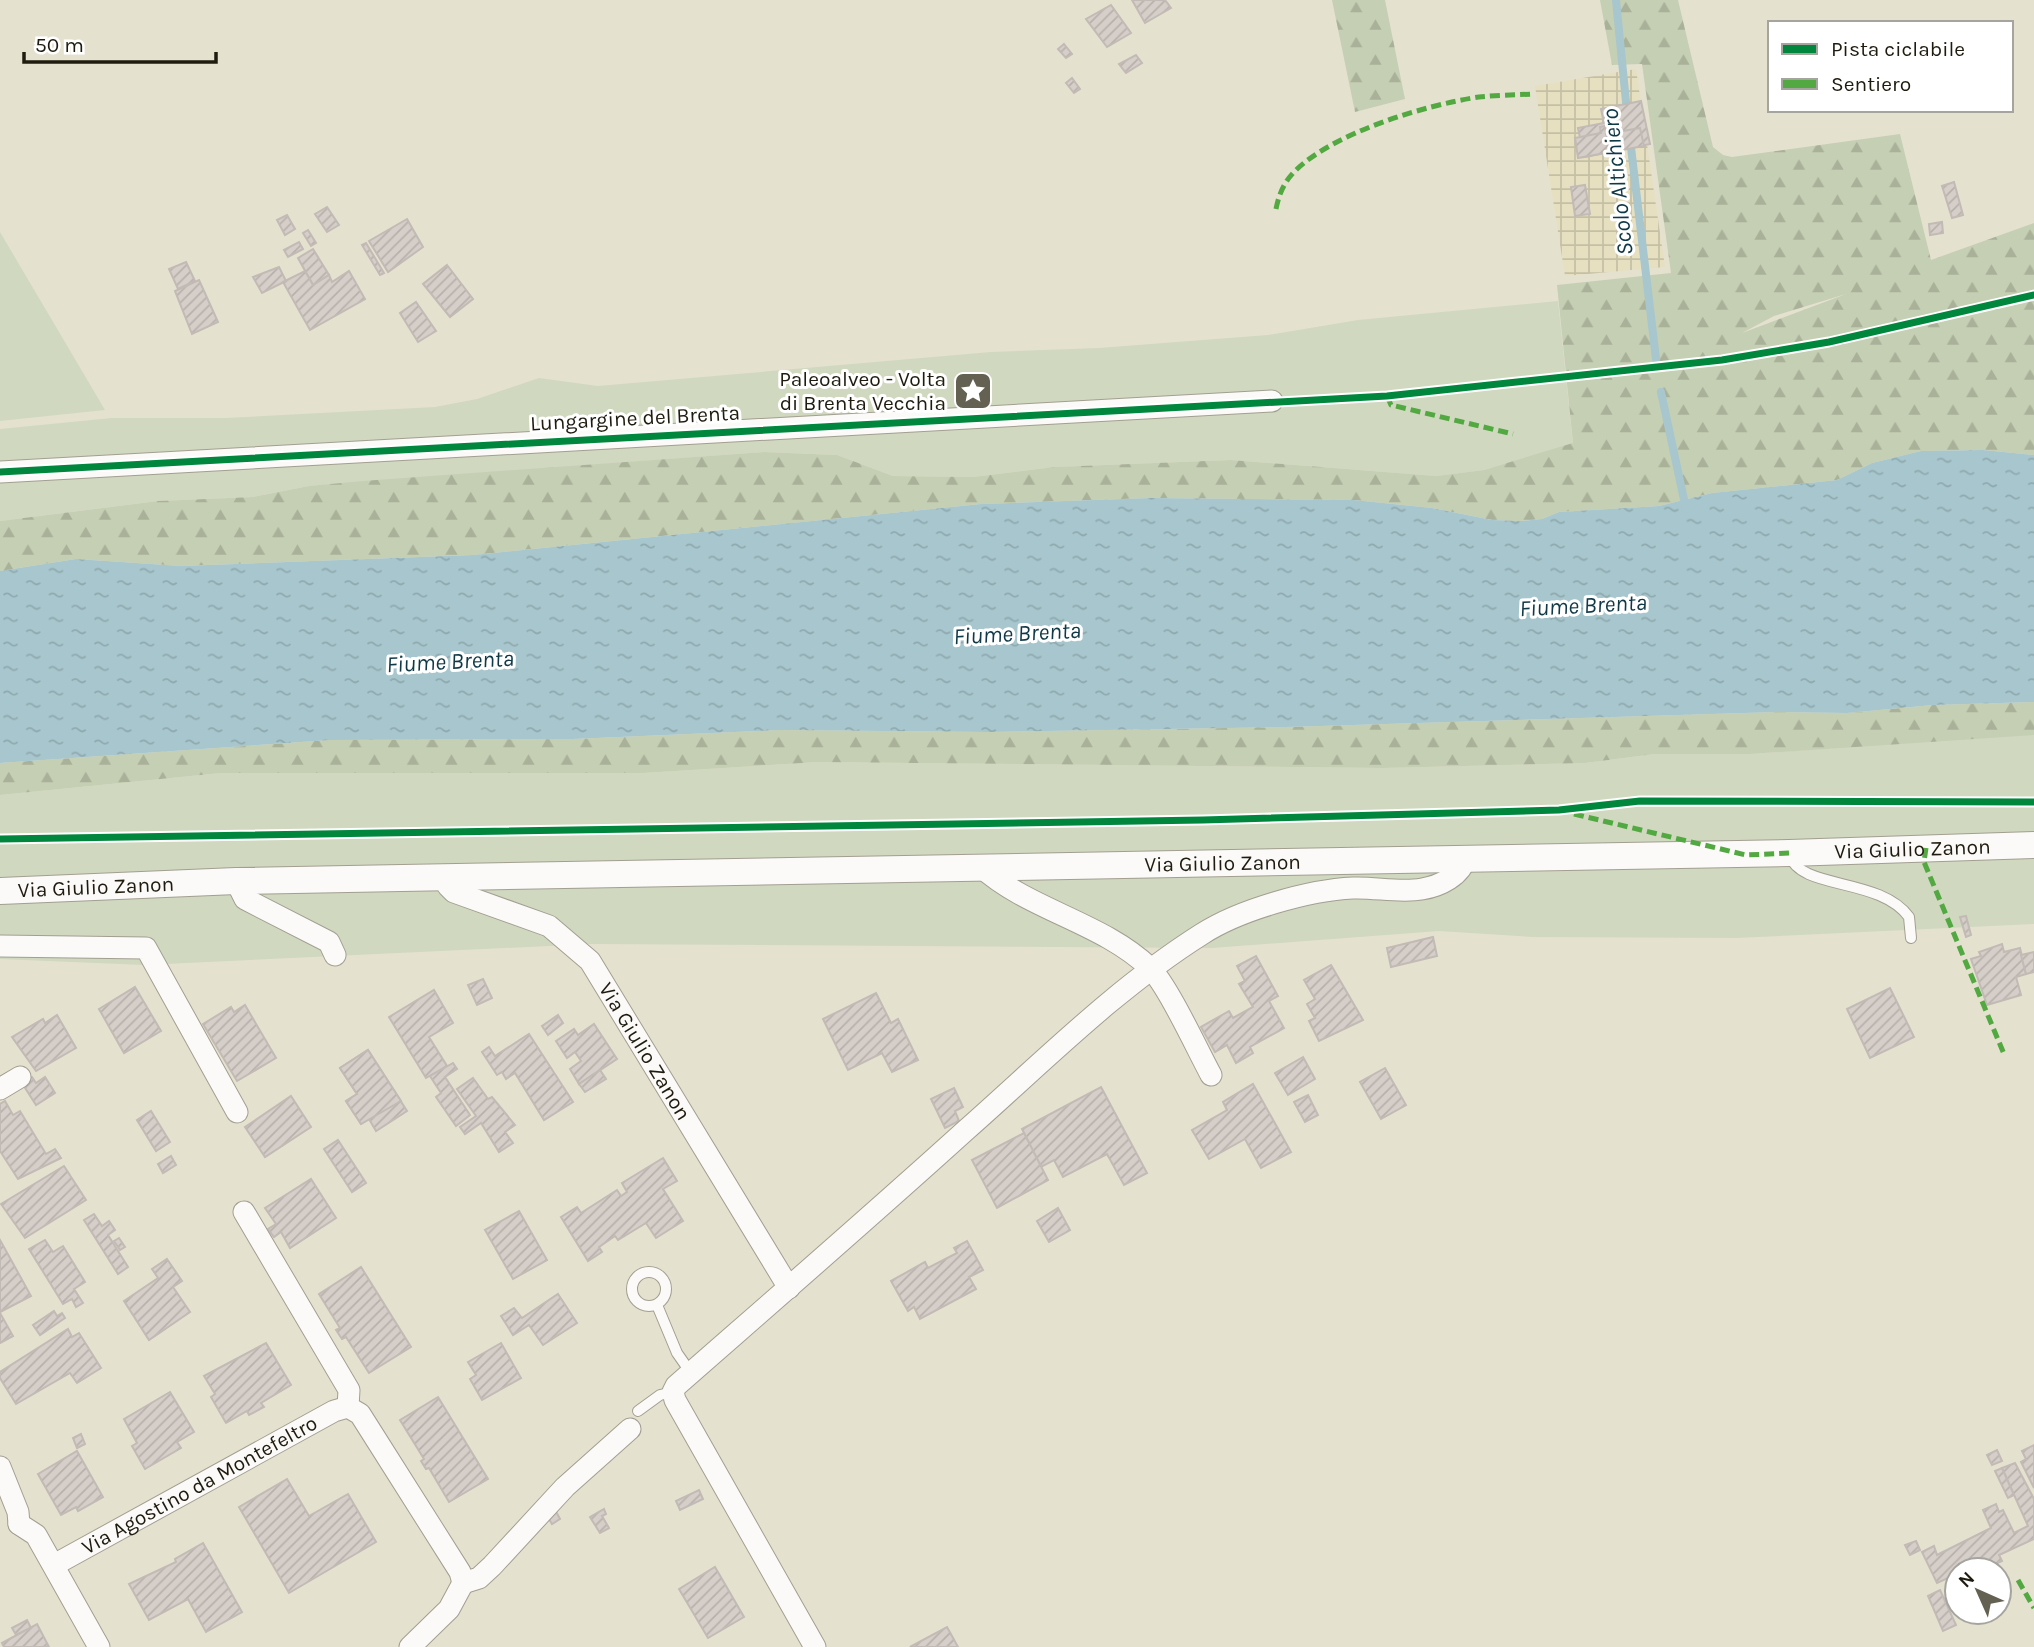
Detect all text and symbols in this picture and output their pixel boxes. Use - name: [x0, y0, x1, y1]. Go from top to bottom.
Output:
- scale bar: [24, 21, 217, 65]
- legend: [1768, 21, 2013, 112]
- text: 50 m: [35, 33, 84, 57]
- text: Pista ciclabile: [1831, 37, 1965, 61]
- text: Sentiero: [1831, 72, 1911, 96]
- water label: Scolo Altichiero: [1596, 107, 1639, 257]
- place label: Paleoalveo - Volta di Brenta Vecchia: [779, 367, 946, 415]
- place icon: Paleoalveo - Volta di Brenta Vecchia: [952, 370, 994, 412]
- street label: Lungargine del Brenta: [529, 401, 741, 435]
- water label: Fiume Brenta: [1519, 589, 1648, 622]
- water label: Fiume Brenta: [953, 617, 1082, 650]
- water label: Fiume Brenta: [386, 645, 515, 678]
- street label: Via Giulio Zanon: [1834, 834, 1991, 864]
- street label: Via Giulio Zanon: [1144, 850, 1301, 877]
- street label: Via Giulio Zanon: [17, 872, 175, 902]
- street label: Via Giulio Zanon: [594, 978, 696, 1124]
- street label: Via Agostino da Montefeltro: [78, 1411, 321, 1559]
- north arrow: [1943, 1556, 2013, 1626]
- text: N: [1954, 1567, 1979, 1592]

